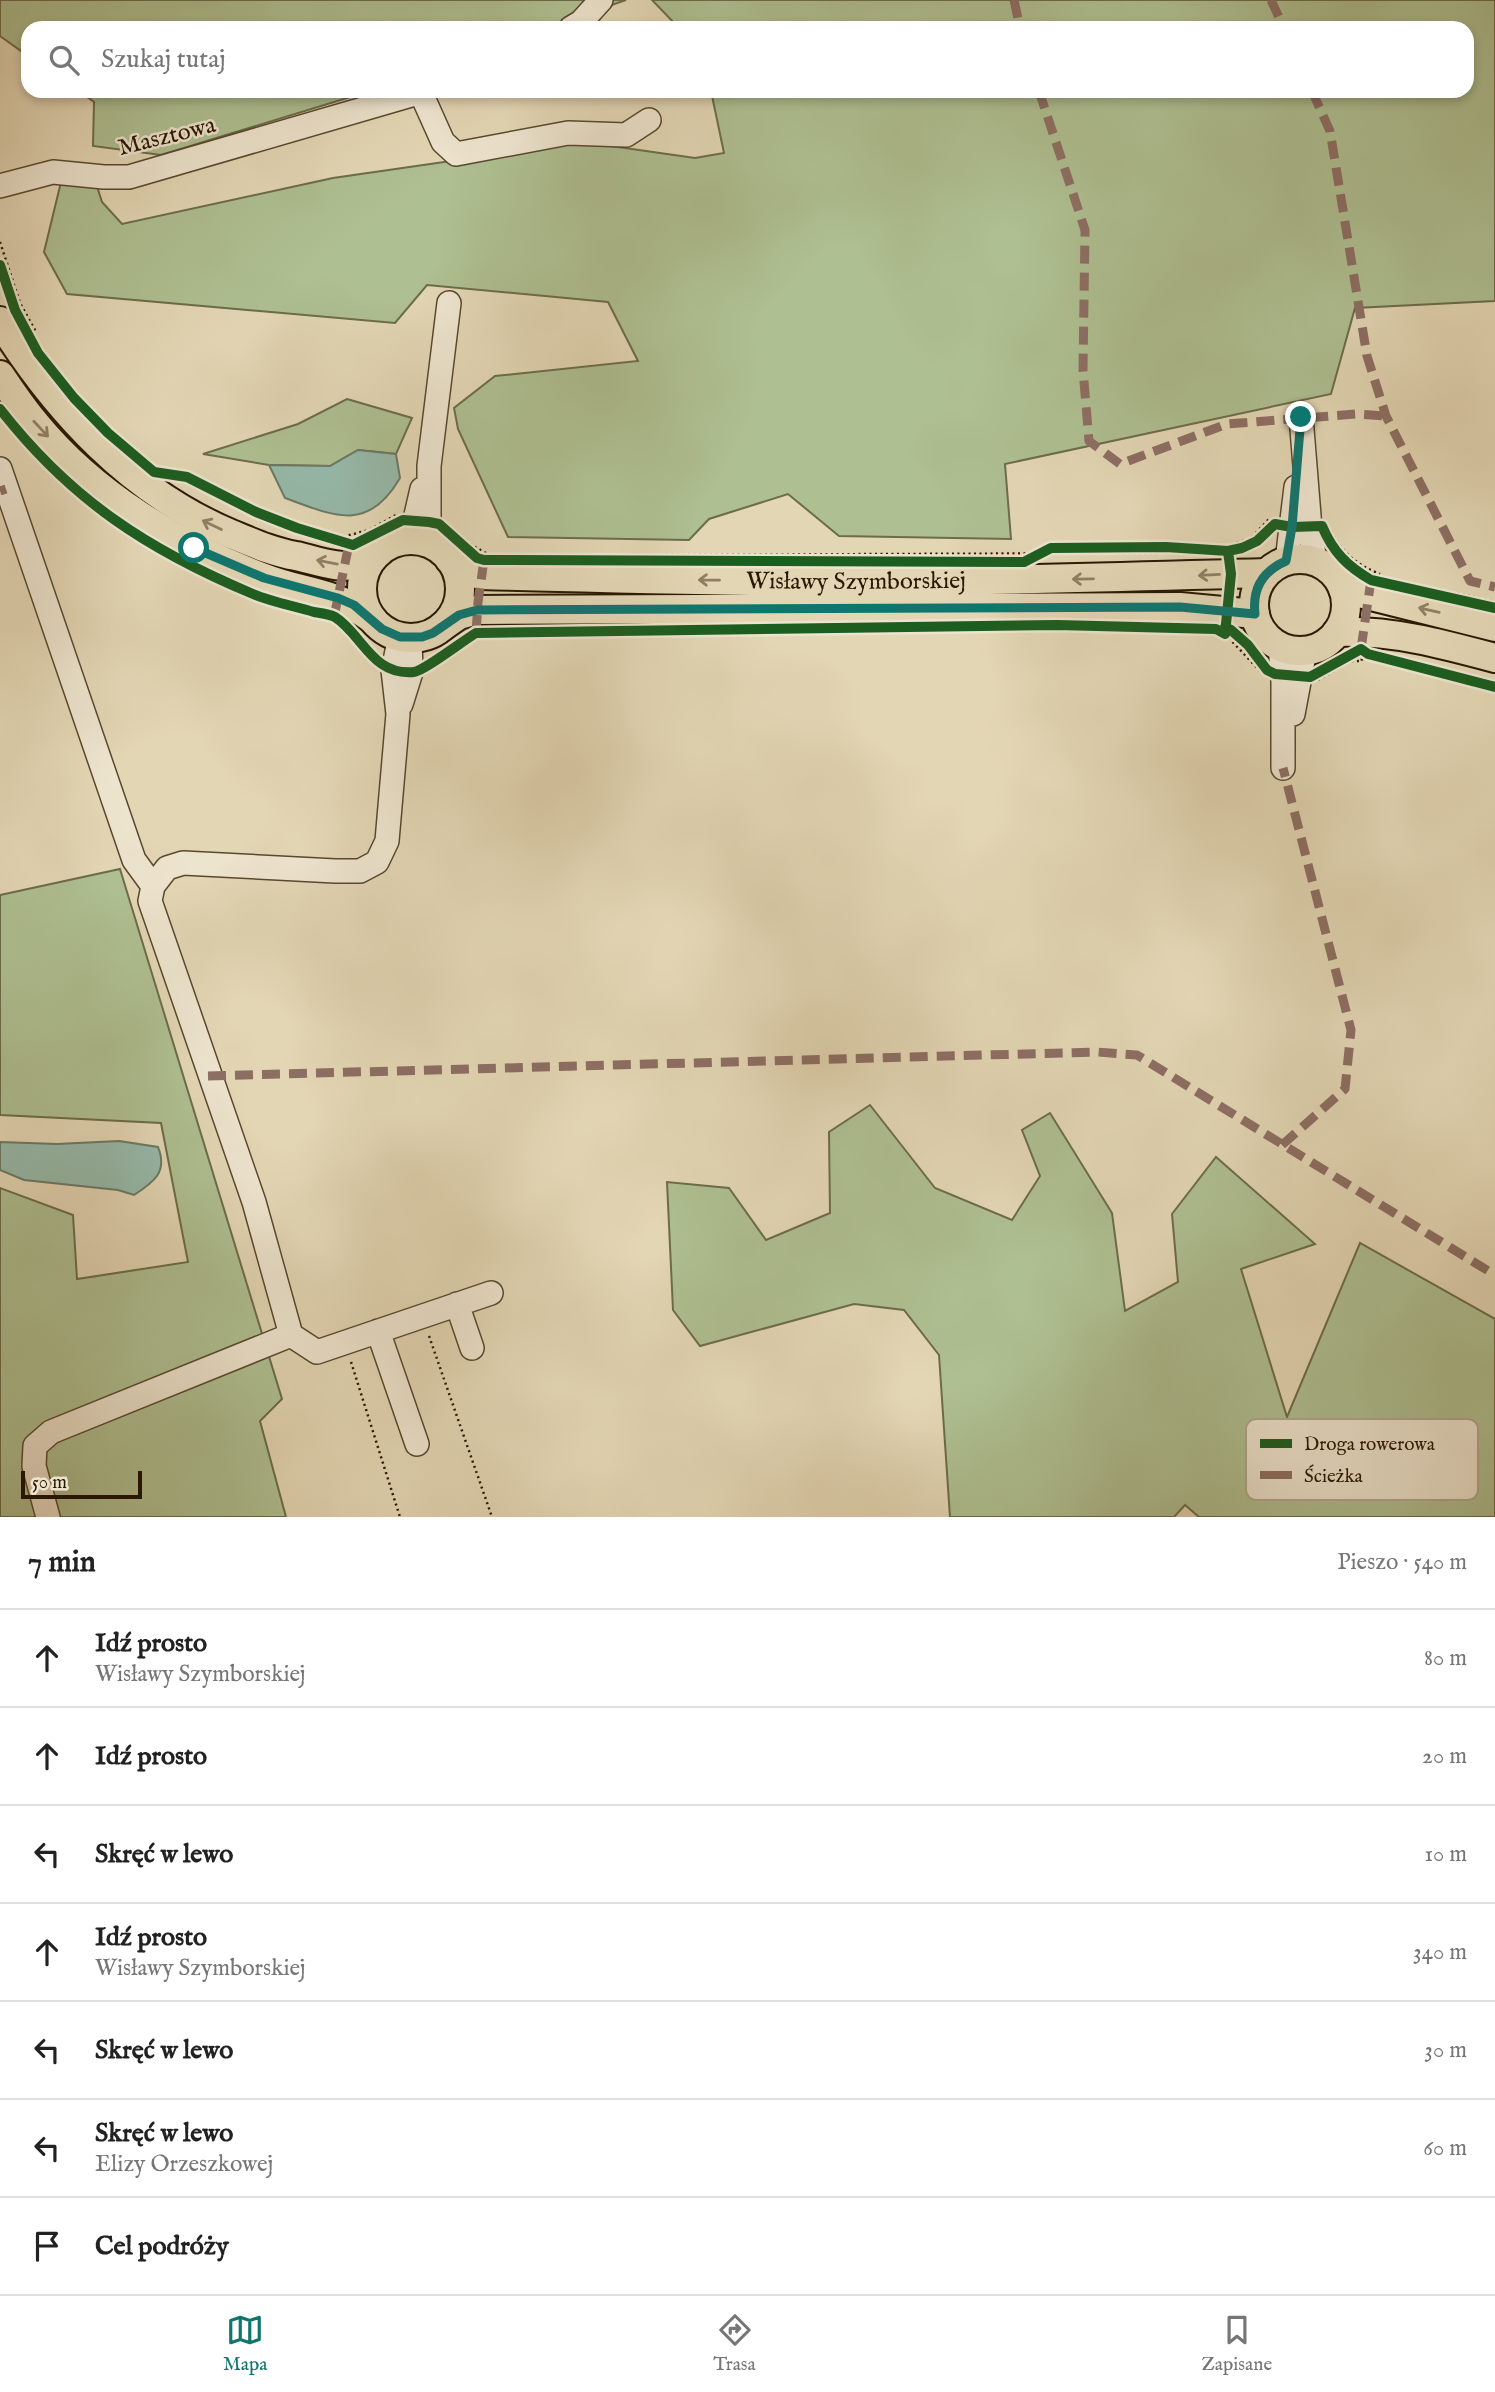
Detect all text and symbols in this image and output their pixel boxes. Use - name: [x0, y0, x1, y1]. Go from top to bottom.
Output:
- search box: [21, 21, 1474, 98]
- icon: search: [45, 41, 83, 79]
- text: Szukaj tutaj: [101, 43, 226, 76]
- street label: Masztowa: [115, 110, 220, 164]
- route end: [1285, 401, 1316, 432]
- one-way arrow: [33, 420, 50, 437]
- one-way arrow: [202, 517, 223, 531]
- route start: [178, 532, 209, 563]
- one-way arrow: [316, 555, 339, 569]
- street label: Wisławy Szymborskiej: [746, 565, 966, 598]
- one-way arrow: [1198, 569, 1221, 582]
- one-way arrow: [1072, 572, 1095, 585]
- one-way arrow: [698, 573, 721, 587]
- one-way arrow: [1418, 603, 1441, 616]
- legend: [1246, 1419, 1478, 1500]
- text: Droga rowerowa: [1304, 1433, 1436, 1457]
- text: Ścieżka: [1304, 1464, 1364, 1489]
- scale bar: [21, 1468, 142, 1500]
- text: 50 m: [32, 1471, 67, 1495]
- text: 7 min: [28, 1544, 96, 1582]
- text: Pieszo · 540 m: [1337, 1548, 1467, 1577]
- text: Idź prosto: [95, 1627, 207, 1660]
- icon: ahead: [28, 1639, 66, 1677]
- text: 80 m: [1424, 1644, 1467, 1673]
- text: Wisławy Szymborskiej: [95, 1660, 306, 1689]
- icon: ahead: [28, 1737, 66, 1775]
- text: Idź prosto: [95, 1740, 207, 1773]
- text: 20 m: [1422, 1742, 1467, 1771]
- icon: left: [28, 1835, 66, 1873]
- text: Skręć w lewo: [95, 1838, 233, 1871]
- text: 10 m: [1424, 1840, 1467, 1869]
- text: Idź prosto: [95, 1921, 207, 1954]
- icon: ahead: [28, 1933, 66, 1971]
- text: 340 m: [1413, 1938, 1467, 1967]
- text: Wisławy Szymborskiej: [95, 1954, 306, 1983]
- icon: left: [28, 2031, 66, 2069]
- text: Skręć w lewo: [95, 2034, 233, 2067]
- text: 30 m: [1424, 2036, 1467, 2065]
- text: Skręć w lewo: [95, 2117, 233, 2150]
- icon: left: [28, 2129, 66, 2167]
- text: 60 m: [1423, 2134, 1467, 2163]
- text: Elizy Orzeszkowej: [95, 2150, 273, 2179]
- icon: arrive: [28, 2227, 66, 2265]
- text: Cel podróży: [95, 2230, 229, 2263]
- tab: Mapa: [223, 2311, 267, 2377]
- tab: Trasa: [713, 2311, 756, 2377]
- tab: Zapisane: [1202, 2311, 1272, 2377]

